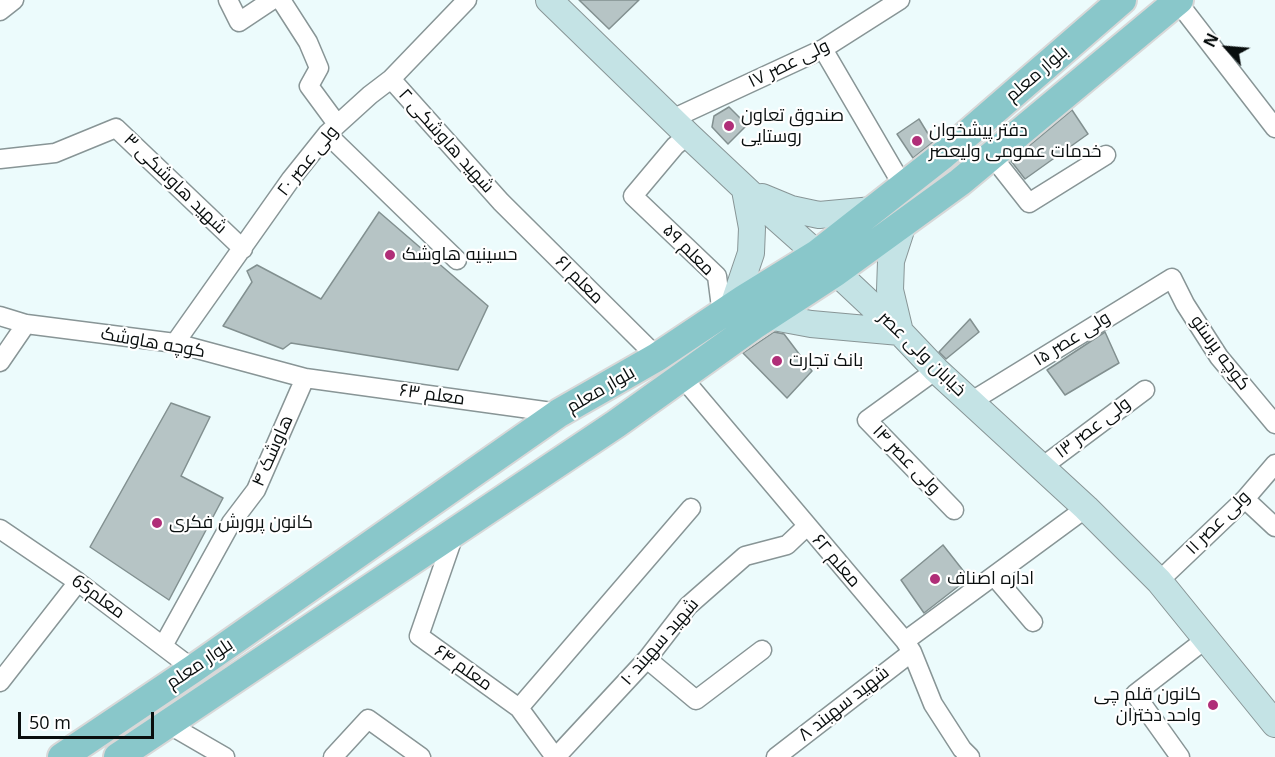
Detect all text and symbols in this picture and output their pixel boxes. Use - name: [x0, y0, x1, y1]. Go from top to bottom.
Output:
- north arrow: [1197, 18, 1257, 78]
- text: N: [1198, 29, 1224, 51]
- street label: ولی عصر ۱۷: [745, 35, 833, 93]
- street label: بلوار معلم: [1001, 41, 1073, 107]
- street label: شهید هاوشکی ۲: [394, 84, 498, 198]
- place label: صندوق تعاون روستایی: [741, 105, 844, 148]
- marker: صندوق تعاون روستایی: [722, 119, 736, 133]
- place label: دفتر پیشخوان خدمات عمومی ولیعصر: [929, 120, 1101, 162]
- street label: ولی عصر ۲۰: [273, 121, 343, 201]
- street label: شهید هاوشکی ۳: [119, 129, 231, 239]
- marker: دفتر پیشخوان خدمات عمومی ولیعصر: [910, 134, 924, 148]
- street label: معلم ۵۹: [658, 220, 718, 280]
- place label: حسینیه هاوشک: [402, 244, 517, 266]
- marker: حسینیه هاوشک: [383, 248, 397, 262]
- street label: معلم ۶۱: [550, 251, 608, 309]
- street label: خیابان ولی عصر: [874, 307, 970, 401]
- street label: ولی عصر ۱۵: [1030, 307, 1114, 371]
- street label: کوچه پرستو: [1186, 311, 1254, 395]
- street label: کوچه هاوشک: [99, 323, 207, 363]
- place label: بانک تجارت: [789, 350, 863, 372]
- marker: بانک تجارت: [770, 354, 784, 368]
- street label: بلوار معلم: [563, 362, 639, 418]
- street label: معلم ۶۳: [398, 380, 466, 410]
- street label: ولی عصر ۱۳: [1051, 393, 1135, 463]
- street label: هاوشک ۴: [248, 412, 298, 490]
- street label: ولی عصر ۱۴: [868, 421, 944, 499]
- street label: ولی عصر ۱۱: [1181, 486, 1255, 560]
- place label: کانون پرورش فکری: [169, 512, 313, 534]
- marker: کانون پرورش فکری: [150, 516, 164, 530]
- street label: معلم ۶۲: [807, 530, 865, 592]
- place label: اداره اصناف: [947, 568, 1034, 590]
- street label: معلم65: [67, 570, 129, 624]
- marker: اداره اصناف: [928, 572, 942, 586]
- street label: شهید سهبند ۱۰: [616, 594, 704, 690]
- street label: بلوار معلم: [163, 634, 237, 694]
- street label: معلم ۶۴: [430, 640, 496, 696]
- street label: شهید سهبند ۸: [794, 662, 894, 746]
- place label: کانون قلم چی واحد دختران: [1094, 684, 1201, 726]
- marker: کانون قلم چی واحد دختران: [1206, 698, 1220, 712]
- scale bar: [21, 700, 158, 738]
- text: 50 m: [29, 710, 71, 734]

